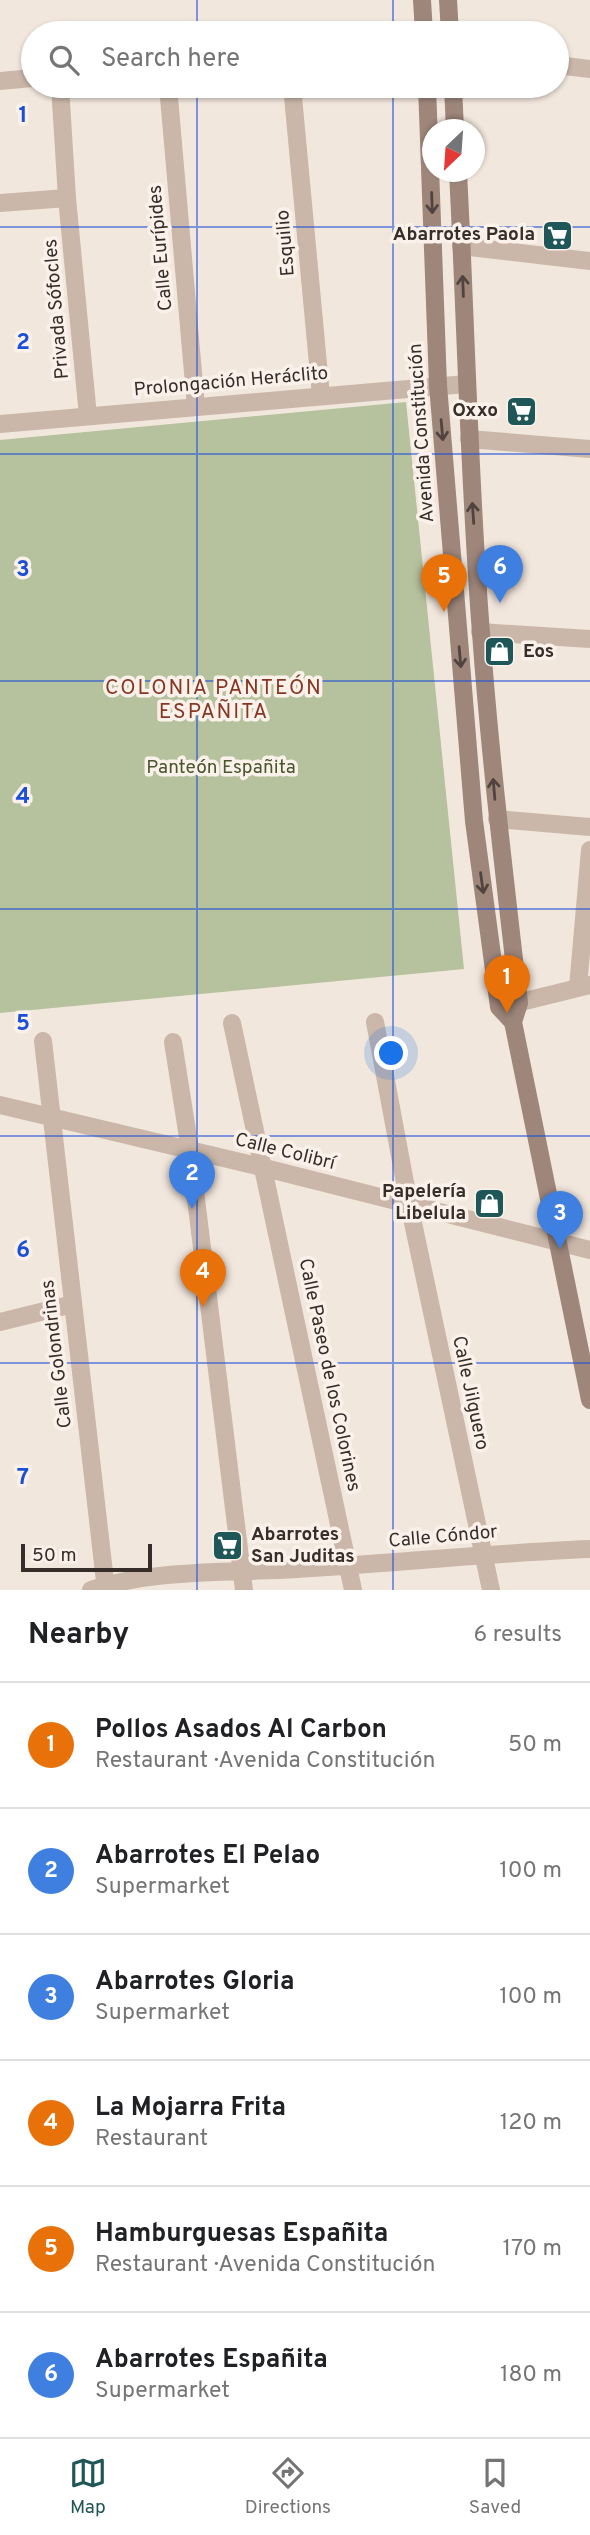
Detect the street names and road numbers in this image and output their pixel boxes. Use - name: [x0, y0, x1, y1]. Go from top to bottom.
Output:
- street label: Calle Eurípides: [144, 184, 178, 312]
- street label: Esquilio: [271, 209, 301, 277]
- street label: Privada Sófocles: [39, 238, 75, 380]
- street label: Avenida Constitución: [404, 343, 440, 523]
- street label: Prolongación Heráclito: [133, 362, 329, 402]
- street label: Calle Colibrí: [232, 1128, 340, 1177]
- street label: Calle Paseo de los Colorines: [293, 1256, 365, 1494]
- street label: Calle Golondrinas: [36, 1278, 78, 1430]
- street label: Calle Jilguero: [446, 1334, 494, 1452]
- street label: Calle Cóndor: [387, 1520, 499, 1554]

